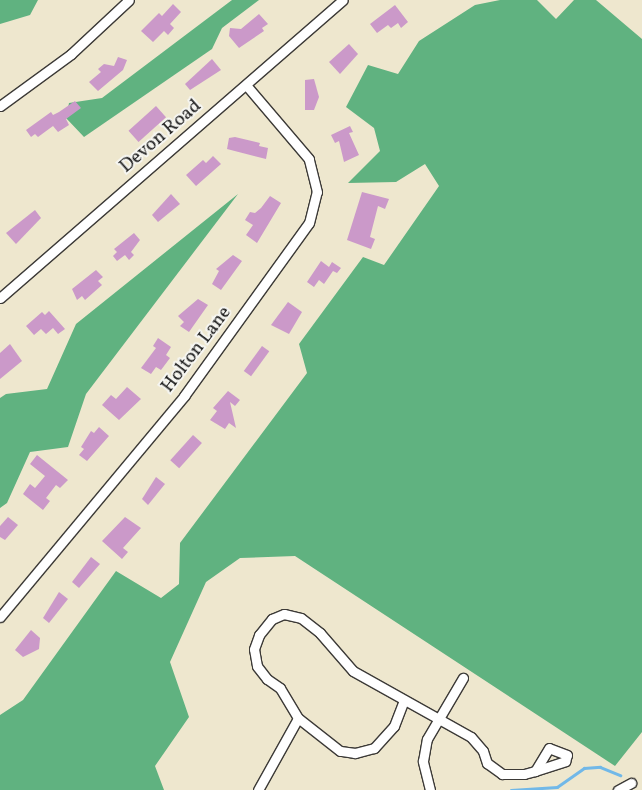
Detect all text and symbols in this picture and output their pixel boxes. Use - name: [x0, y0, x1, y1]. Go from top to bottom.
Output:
- street label: Devon Road: [116, 95, 206, 179]
- street label: Holton Lane: [157, 302, 237, 398]

